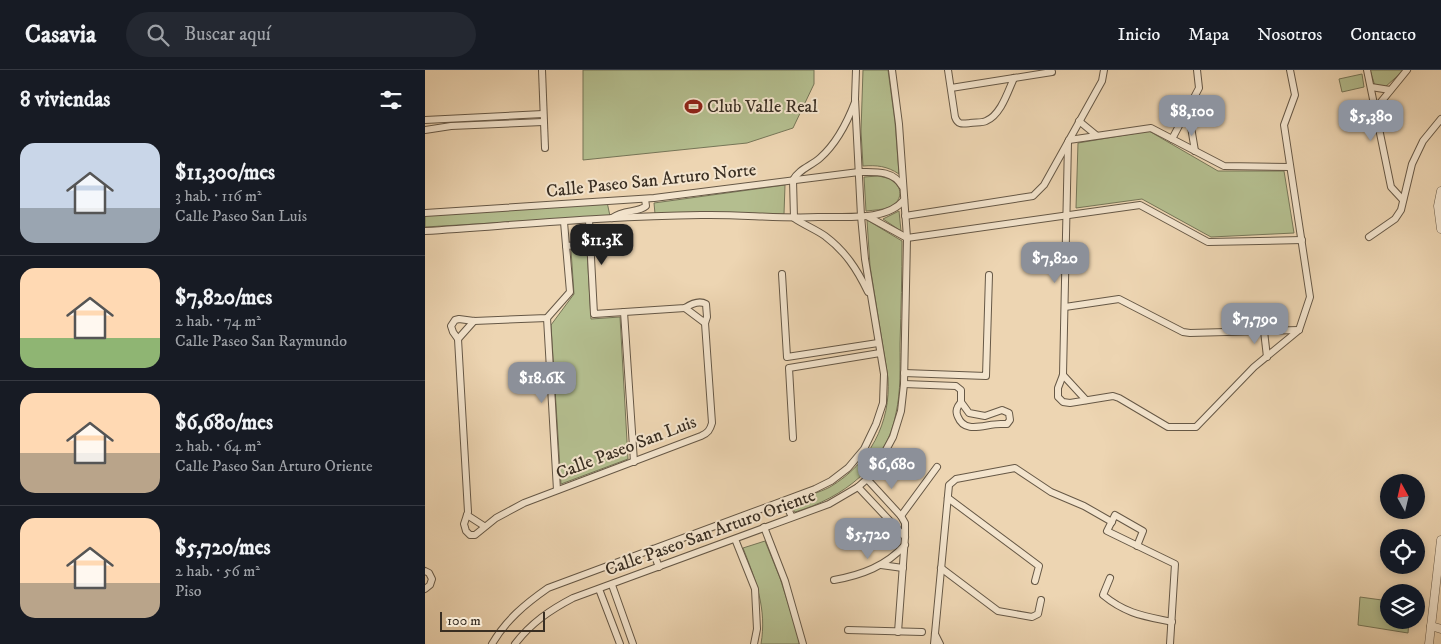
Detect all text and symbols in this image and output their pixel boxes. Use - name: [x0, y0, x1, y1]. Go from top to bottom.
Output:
- search box: [126, 12, 476, 57]
- text: Casavia: [25, 20, 96, 50]
- icon: search: [144, 21, 172, 49]
- text: Buscar aquí: [184, 23, 271, 46]
- text: Inicio: [1118, 24, 1160, 46]
- text: Mapa: [1188, 24, 1229, 46]
- text: Nosotros: [1257, 24, 1322, 46]
- text: Contacto: [1350, 24, 1416, 46]
- icon: filters: [377, 86, 405, 114]
- text: 8 viviendas: [20, 87, 110, 113]
- pin: $8,100: [1151, 94, 1233, 137]
- sports icon: Club Valle Real: [683, 96, 703, 116]
- place label: Club Valle Real: [707, 96, 818, 118]
- pin: $5,380: [1330, 100, 1412, 142]
- text: $8,100: [1170, 101, 1214, 121]
- text: $5,380: [1349, 106, 1393, 126]
- street label: Calle Paseo San Arturo Norte: [545, 159, 757, 203]
- text: $11,300/mes: [175, 160, 275, 186]
- icon: home: [60, 163, 120, 223]
- text: 3 hab. · 116 m²: [175, 186, 262, 206]
- text: Calle Paseo San Luis: [175, 206, 307, 226]
- pin: $11.3K: [561, 224, 643, 266]
- text: $11.3K: [581, 230, 623, 250]
- pin: $7,820: [1014, 242, 1096, 284]
- text: $7,820: [1032, 248, 1078, 268]
- text: $7,820/mes: [175, 285, 272, 311]
- icon: home: [60, 288, 120, 348]
- pin: $7,790: [1214, 302, 1296, 345]
- text: $7,790: [1232, 309, 1278, 329]
- text: 2 hab. · 74 m²: [175, 311, 261, 331]
- text: Calle Paseo San Raymundo: [175, 331, 347, 351]
- pin: $18.6K: [501, 362, 583, 404]
- text: $18.6K: [519, 368, 565, 388]
- text: $6,680/mes: [175, 410, 273, 436]
- street label: Calle Paseo San Luis: [553, 411, 700, 485]
- icon: home: [60, 413, 120, 473]
- text: 2 hab. · 64 m²: [175, 436, 261, 456]
- pin: $6,680: [851, 448, 933, 490]
- text: $6,680: [869, 454, 915, 474]
- text: Calle Paseo San Arturo Oriente: [175, 456, 373, 476]
- north arrow: [1380, 474, 1425, 519]
- map controls: [1380, 474, 1425, 629]
- street label: Calle Paseo San Arturo Oriente: [602, 485, 819, 581]
- pin: $5,720: [827, 518, 909, 560]
- text: $5,720: [846, 524, 890, 544]
- button: locate: [1380, 529, 1425, 574]
- text: $5,720/mes: [175, 535, 270, 561]
- icon: home: [60, 538, 120, 598]
- text: 2 hab. · 56 m²: [175, 561, 260, 581]
- text: Piso: [175, 581, 202, 601]
- button: layers: [1380, 584, 1425, 629]
- scale bar: [440, 609, 545, 632]
- text: 100 m: [447, 612, 481, 630]

